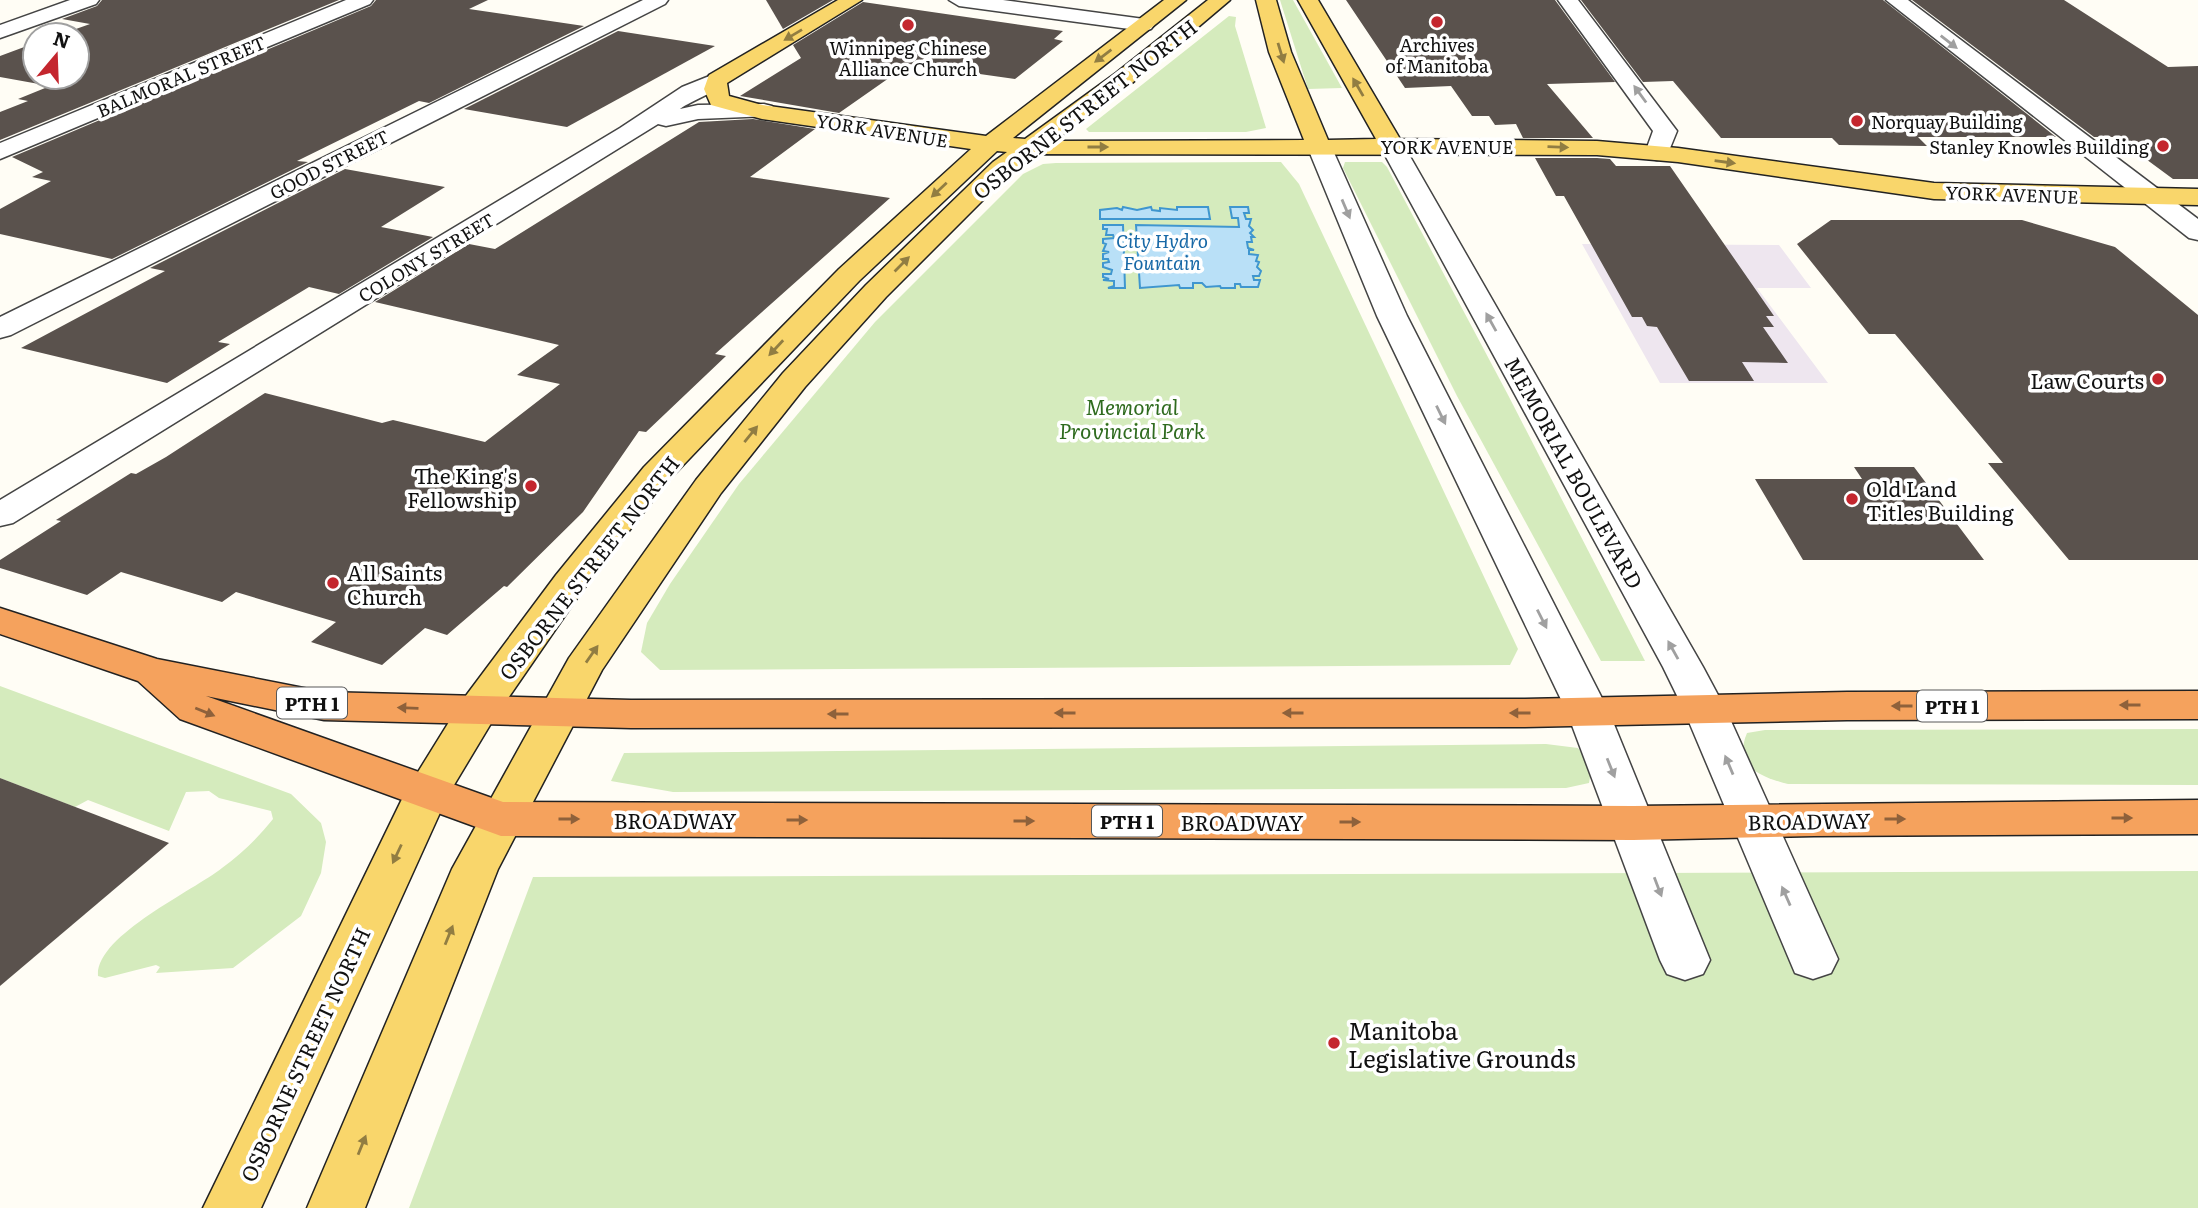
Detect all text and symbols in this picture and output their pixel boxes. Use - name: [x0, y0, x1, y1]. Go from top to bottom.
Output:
- street label: OSBORNE STREET NORTH: [965, 10, 1203, 206]
- marker: Archives of Manitoba: [1429, 14, 1445, 30]
- marker: Winnipeg Chinese Alliance Church: [900, 17, 916, 33]
- north arrow: [21, 21, 91, 91]
- text: N: [50, 23, 74, 55]
- street label: BALMORAL STREET: [92, 28, 270, 124]
- one-way arrow: [784, 29, 803, 41]
- place label: Archives of Manitoba: [1385, 31, 1489, 79]
- place label: Winnipeg Chinese Alliance Church: [829, 34, 987, 82]
- one-way arrow: [1940, 34, 1958, 49]
- one-way arrow: [1276, 43, 1287, 64]
- one-way arrow: [1094, 49, 1112, 64]
- one-way arrow: [1352, 77, 1364, 96]
- one-way arrow: [1633, 85, 1647, 103]
- street label: YORK AVENUE: [814, 106, 950, 154]
- place label: Norquay Building: [1871, 108, 2024, 135]
- marker: Norquay Building: [1849, 113, 1865, 129]
- street label: GOOD STREET: [265, 122, 393, 206]
- street label: YORK AVENUE: [1381, 133, 1513, 160]
- place label: Stanley Knowles Building: [1929, 133, 2150, 160]
- marker: Stanley Knowles Building: [2155, 138, 2171, 154]
- one-way arrow: [1087, 141, 1109, 153]
- one-way arrow: [1547, 141, 1569, 152]
- one-way arrow: [1714, 157, 1736, 168]
- street label: YORK AVENUE: [1945, 178, 2079, 210]
- one-way arrow: [930, 182, 948, 198]
- one-way arrow: [1340, 199, 1352, 219]
- street label: COLONY STREET: [353, 206, 499, 308]
- water label: City Hydro Fountain: [1116, 226, 1208, 276]
- one-way arrow: [894, 256, 911, 273]
- one-way arrow: [1485, 313, 1497, 332]
- one-way arrow: [769, 339, 785, 356]
- street label: MEMORIAL BOULEVARD: [1498, 350, 1652, 594]
- place label: Law Courts: [2030, 364, 2144, 395]
- marker: Law Courts: [2150, 371, 2166, 387]
- park label: Memorial Provincial Park: [1059, 390, 1206, 445]
- one-way arrow: [1435, 405, 1446, 425]
- one-way arrow: [743, 425, 758, 442]
- street label: OSBORNE STREET NORTH: [490, 448, 686, 686]
- place label: The King's Fellowship: [407, 459, 517, 514]
- place label: Old Land Titles Building: [1866, 472, 2014, 527]
- marker: The King's Fellowship: [523, 478, 539, 494]
- marker: Old Land Titles Building: [1844, 491, 1860, 507]
- place label: All Saints Church: [347, 556, 442, 611]
- marker: All Saints Church: [325, 575, 341, 591]
- one-way arrow: [1536, 609, 1547, 629]
- one-way arrow: [1667, 640, 1679, 659]
- one-way arrow: [585, 645, 599, 663]
- road number: PTH 1: [277, 688, 347, 718]
- road number: PTH 1: [1917, 691, 1987, 722]
- one-way arrow: [2119, 699, 2141, 711]
- one-way arrow: [1891, 700, 1913, 712]
- one-way arrow: [397, 702, 419, 714]
- one-way arrow: [195, 707, 216, 718]
- one-way arrow: [1054, 707, 1076, 719]
- one-way arrow: [1281, 707, 1303, 719]
- one-way arrow: [1509, 707, 1531, 719]
- one-way arrow: [826, 708, 848, 719]
- one-way arrow: [1723, 755, 1734, 776]
- one-way arrow: [1605, 758, 1616, 779]
- street label: BROADWAY: [1747, 803, 1871, 837]
- street label: BROADWAY: [613, 804, 737, 835]
- road number: PTH 1: [1092, 806, 1162, 836]
- street label: BROADWAY: [1180, 806, 1304, 837]
- one-way arrow: [2111, 812, 2133, 824]
- one-way arrow: [558, 813, 580, 825]
- one-way arrow: [1884, 813, 1906, 825]
- one-way arrow: [786, 814, 808, 826]
- one-way arrow: [1013, 815, 1035, 827]
- one-way arrow: [1339, 816, 1361, 828]
- one-way arrow: [392, 844, 403, 864]
- one-way arrow: [1652, 877, 1663, 898]
- one-way arrow: [1780, 885, 1791, 906]
- street label: OSBORNE STREET NORTH: [231, 922, 377, 1186]
- one-way arrow: [443, 924, 454, 945]
- place label: Manitoba Legislative Grounds: [1348, 1012, 1576, 1075]
- marker: Manitoba Legislative Grounds: [1326, 1035, 1342, 1051]
- one-way arrow: [357, 1134, 368, 1155]

